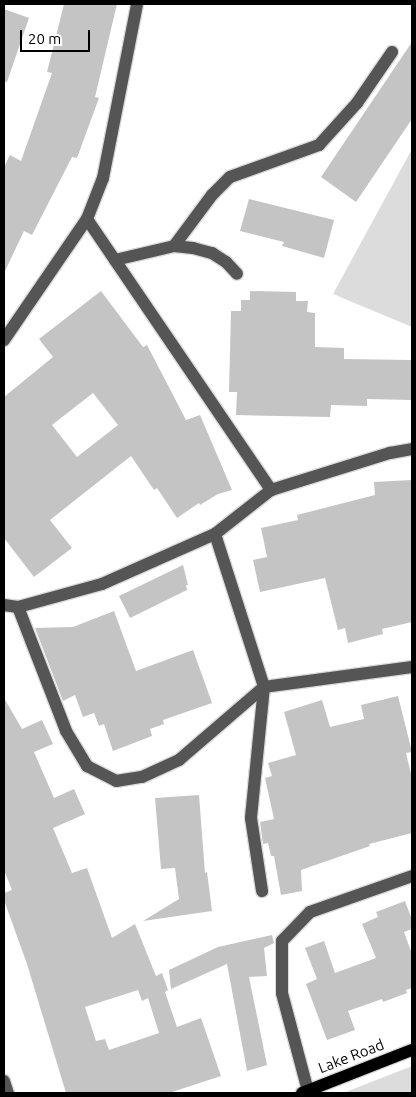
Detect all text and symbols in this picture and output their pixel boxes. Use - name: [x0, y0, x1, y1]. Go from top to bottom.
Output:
- scale bar: [22, 20, 92, 52]
- text: 20 m: [28, 30, 61, 47]
- street label: Lake Road: [316, 1035, 386, 1077]

